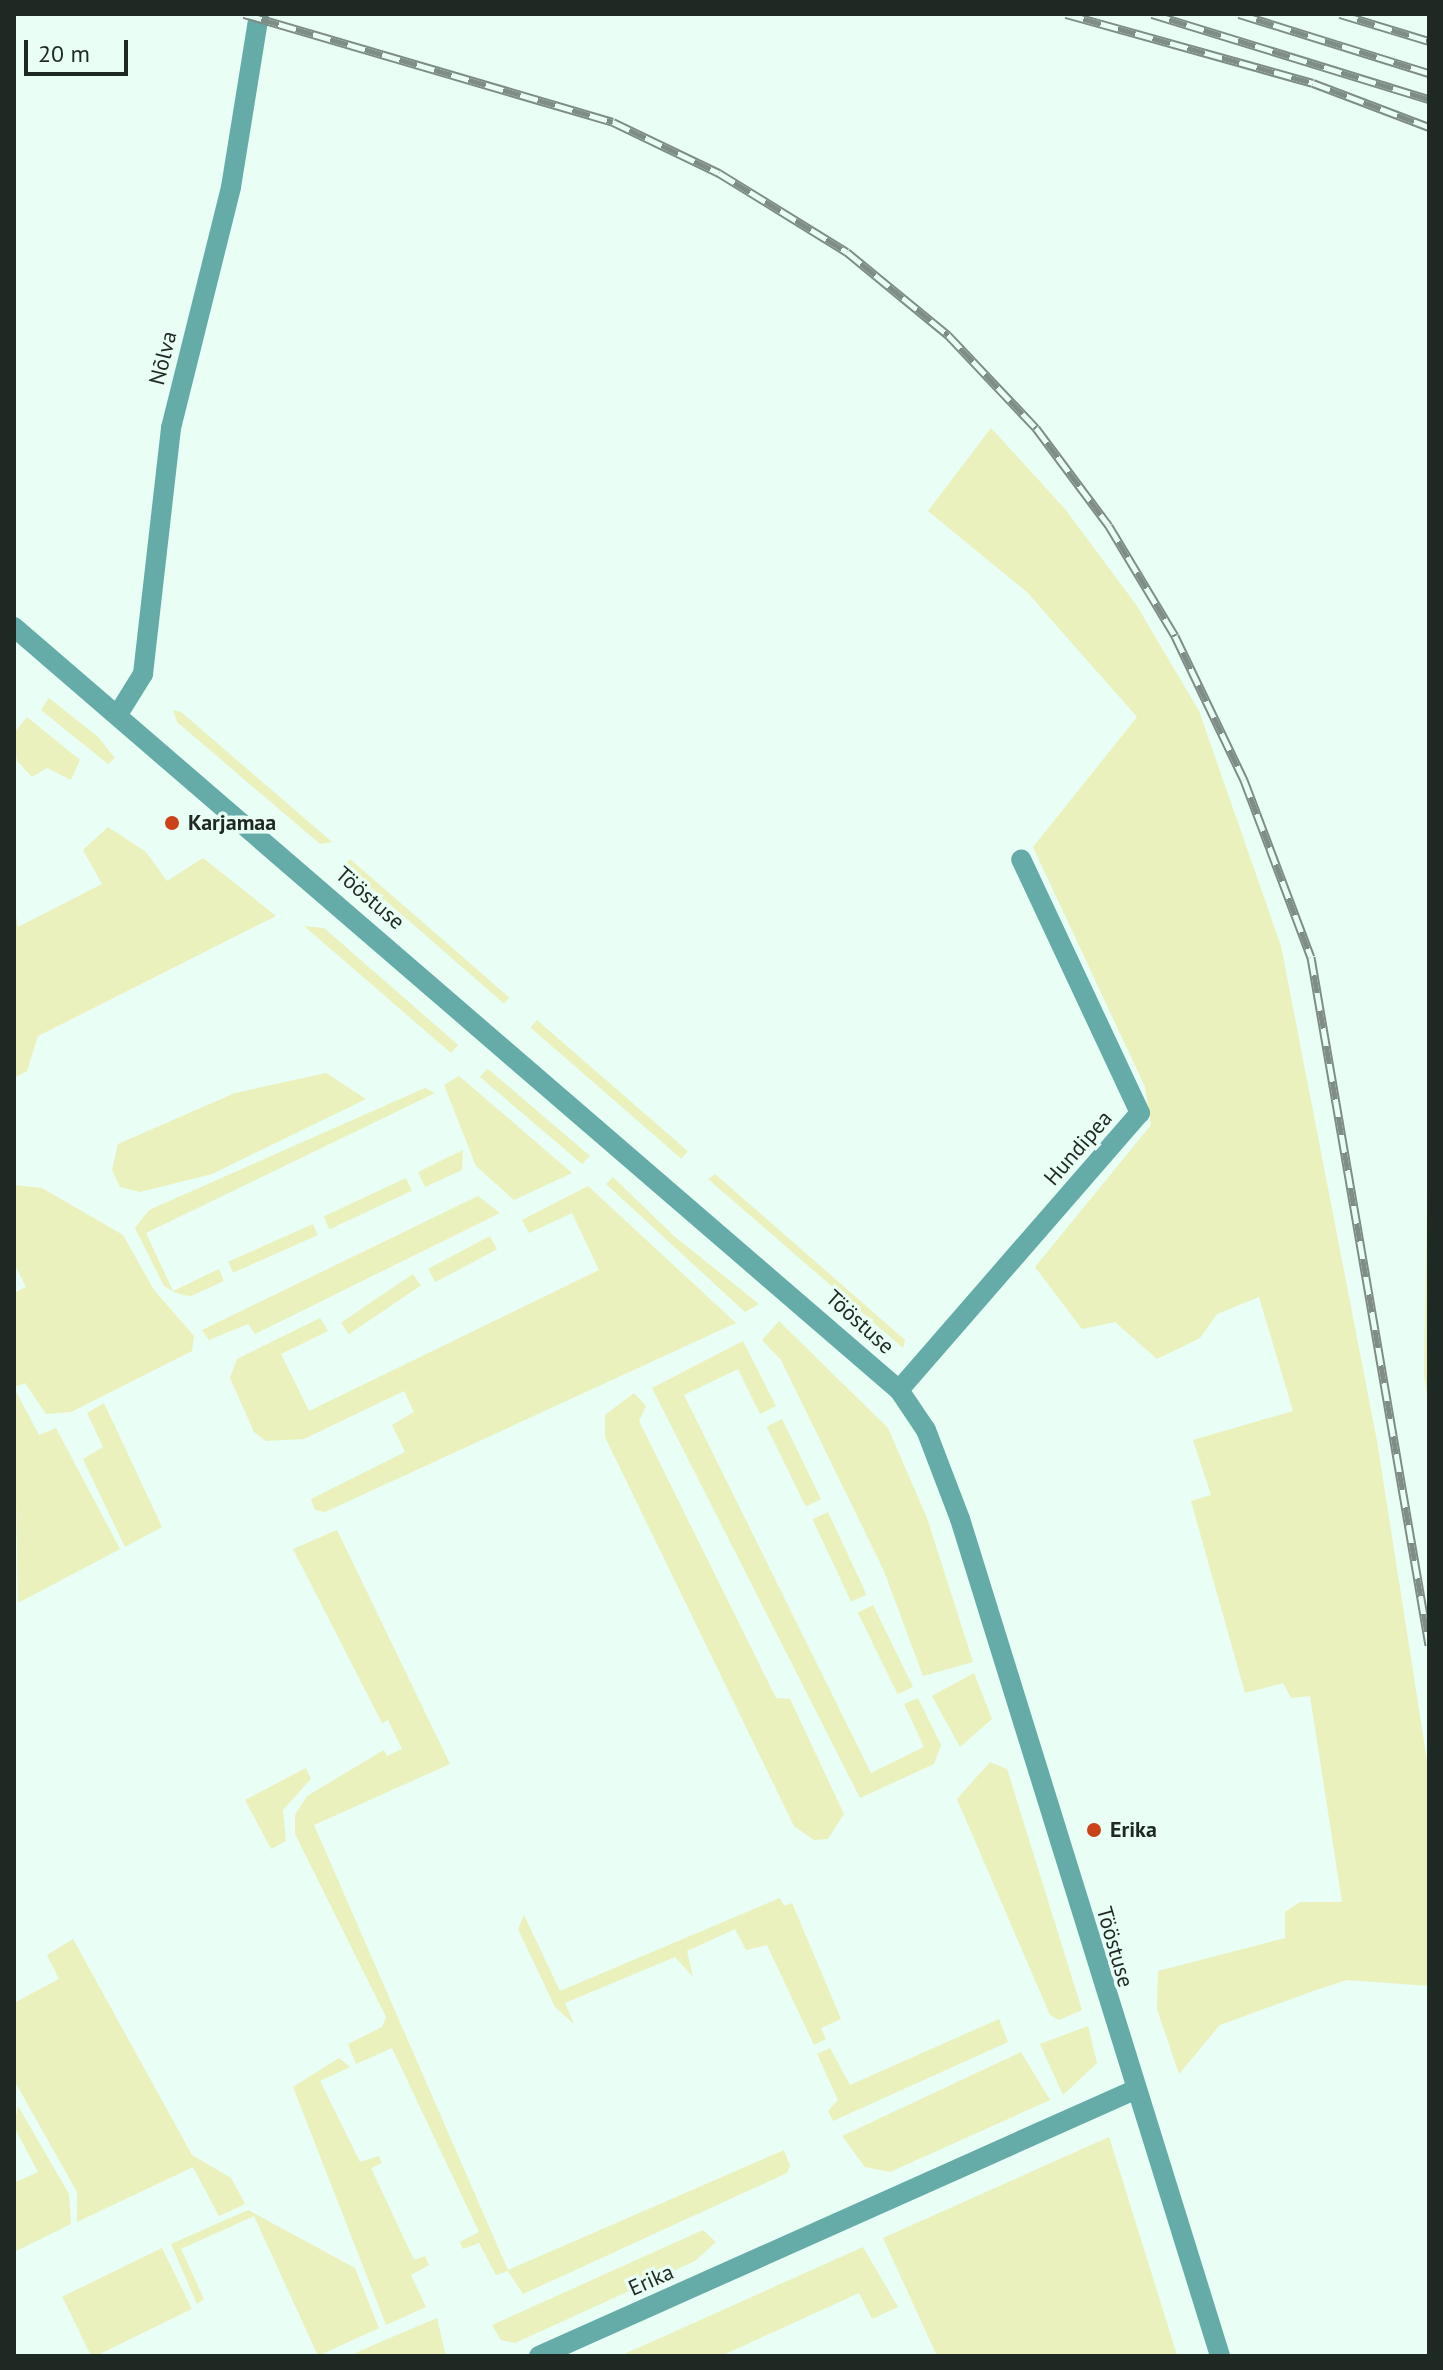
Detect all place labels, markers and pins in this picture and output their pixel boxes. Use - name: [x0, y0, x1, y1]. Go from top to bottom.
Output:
- place label: Karjamaa: [188, 810, 276, 836]
- marker: Karjamaa: [163, 814, 181, 832]
- place label: Erika: [1110, 1817, 1157, 1843]
- marker: Erika: [1085, 1821, 1103, 1839]

